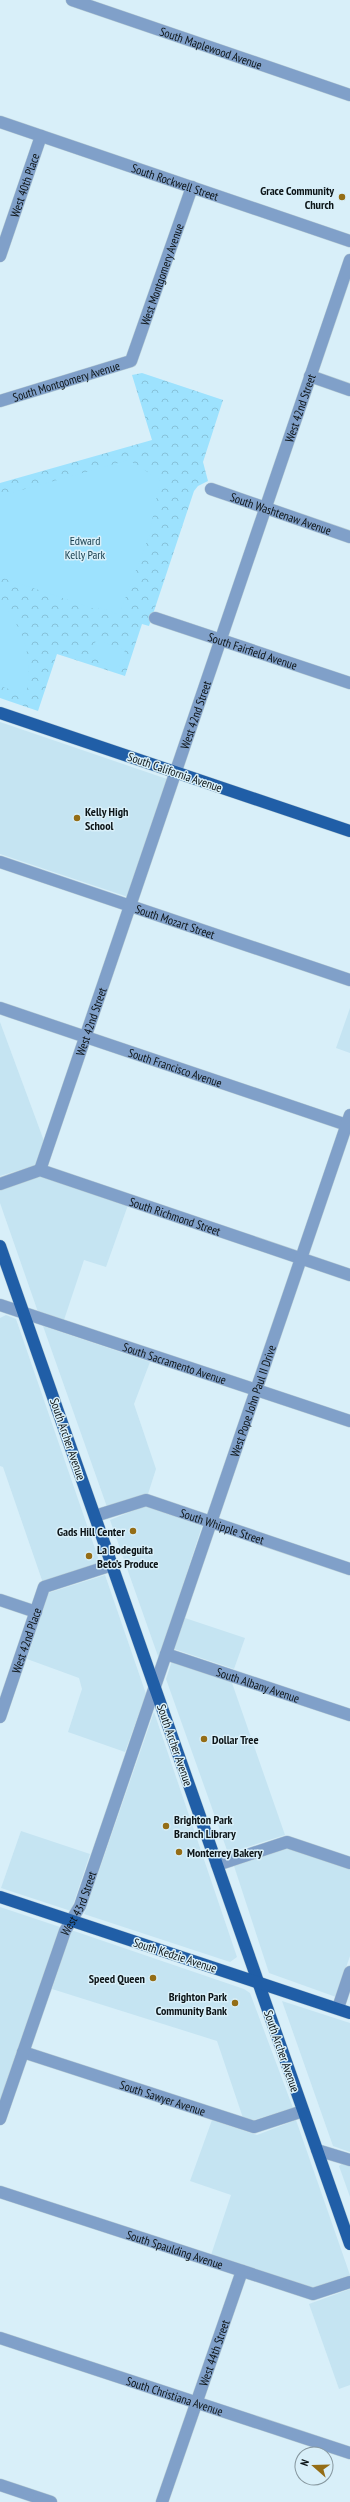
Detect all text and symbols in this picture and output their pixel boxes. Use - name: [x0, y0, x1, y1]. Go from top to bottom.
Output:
- street label: South Maplewood Avenue: [158, 23, 264, 72]
- street label: West 40th Place: [6, 151, 42, 219]
- street label: South Rockwell Street: [130, 160, 221, 204]
- place label: Grace Community Church: [260, 183, 334, 212]
- marker: Grace Community Church: [337, 192, 347, 202]
- street label: West Montgomery Avenue: [137, 221, 186, 327]
- street label: South Montgomery Avenue: [11, 357, 121, 404]
- street label: West 42nd Street: [281, 371, 318, 444]
- street label: South Washtenaw Avenue: [228, 489, 334, 538]
- park label: Edward Kelly Park: [65, 533, 106, 562]
- street label: South Fairfield Avenue: [206, 629, 299, 672]
- street label: West 42nd Street: [177, 678, 214, 751]
- street label: South California Avenue: [126, 749, 224, 795]
- place label: Kelly High School: [85, 804, 128, 833]
- marker: Kelly High School: [72, 813, 82, 823]
- street label: South Mozart Street: [134, 901, 218, 942]
- street label: West 42nd Street: [72, 985, 109, 1058]
- street label: South Francisco Avenue: [127, 1044, 224, 1090]
- street label: South Richmond Street: [127, 1193, 223, 1238]
- street label: South Sacramento Avenue: [121, 1339, 228, 1387]
- street label: West Pope John Paul II Drive: [226, 1343, 279, 1459]
- street label: South Archer Avenue: [47, 1396, 89, 1482]
- street label: South Whipple Street: [178, 1505, 267, 1547]
- place label: Gads Hill Center: [57, 1524, 125, 1539]
- marker: Gads Hill Center: [128, 1526, 138, 1536]
- place label: La Bodeguita Beto’s Produce: [97, 1542, 158, 1571]
- marker: La Bodeguita Beto’s Produce: [84, 1551, 94, 1561]
- street label: West 42nd Place: [8, 1605, 44, 1675]
- street label: South Albany Avenue: [214, 1664, 302, 1705]
- street label: South Archer Avenue: [154, 1702, 196, 1788]
- place label: Dollar Tree: [212, 1732, 259, 1747]
- marker: Dollar Tree: [199, 1734, 209, 1744]
- place label: Brighton Park Branch Library: [174, 1812, 236, 1841]
- marker: Brighton Park Branch Library: [161, 1821, 171, 1831]
- place label: Monterrey Bakery: [187, 1845, 263, 1860]
- marker: Monterrey Bakery: [174, 1847, 184, 1857]
- street label: West 43rd Street: [57, 1868, 99, 1938]
- street label: South Kedzie Avenue: [131, 1934, 219, 1976]
- place label: Speed Queen: [89, 1971, 145, 1986]
- marker: Speed Queen: [148, 1973, 158, 1983]
- place label: Brighton Park Community Bank: [156, 1989, 227, 2018]
- marker: Brighton Park Community Bank: [230, 1998, 240, 2008]
- street label: South Archer Avenue: [261, 2008, 303, 2094]
- street label: South Sawyer Avenue: [118, 2076, 208, 2118]
- street label: South Spaulding Avenue: [125, 2226, 225, 2272]
- street label: West 44th Street: [195, 2317, 232, 2388]
- street label: South Christiana Avenue: [125, 2373, 225, 2418]
- north arrow: [294, 2446, 334, 2486]
- text: N: [297, 2457, 312, 2468]

